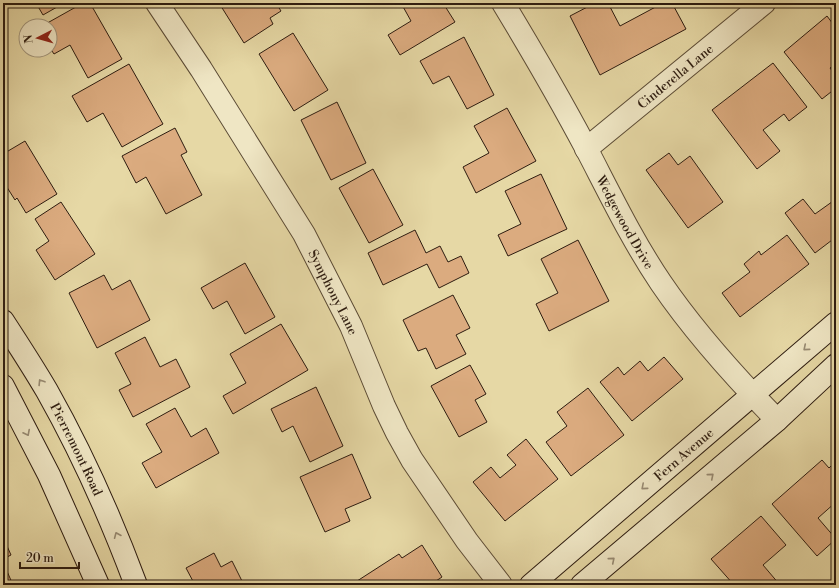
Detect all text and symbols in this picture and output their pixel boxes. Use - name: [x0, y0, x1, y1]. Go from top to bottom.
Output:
- north arrow: [18, 18, 58, 58]
- text: N: [22, 34, 36, 44]
- street label: Cinderella Lane: [634, 41, 717, 113]
- street label: Wedgewood Drive: [592, 172, 657, 273]
- street label: Symphony Lane: [304, 247, 361, 338]
- one-way arrow: [804, 343, 811, 350]
- one-way arrow: [39, 379, 46, 386]
- street label: Pierremont Road: [46, 400, 106, 499]
- street label: Fern Avenue: [651, 425, 718, 485]
- one-way arrow: [23, 429, 30, 436]
- one-way arrow: [706, 473, 714, 480]
- one-way arrow: [641, 483, 649, 490]
- one-way arrow: [114, 532, 122, 539]
- scale bar: [20, 544, 79, 570]
- text: 20 m: [26, 551, 54, 566]
- one-way arrow: [607, 557, 614, 564]

